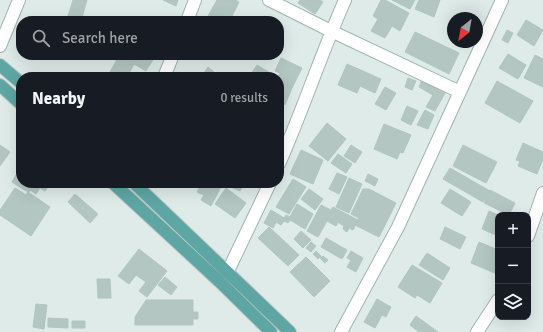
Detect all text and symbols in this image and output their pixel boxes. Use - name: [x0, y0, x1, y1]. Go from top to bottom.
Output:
- north arrow: [447, 12, 483, 48]
- search box: [16, 16, 284, 60]
- icon: search: [30, 27, 52, 49]
- text: Search here: [62, 29, 138, 47]
- text: Nearby: [32, 88, 85, 109]
- text: 0 results: [220, 90, 268, 106]
- map controls: [495, 212, 531, 320]
- button: +: [495, 212, 531, 248]
- button: −: [495, 248, 531, 284]
- button: layers: [495, 284, 531, 320]

